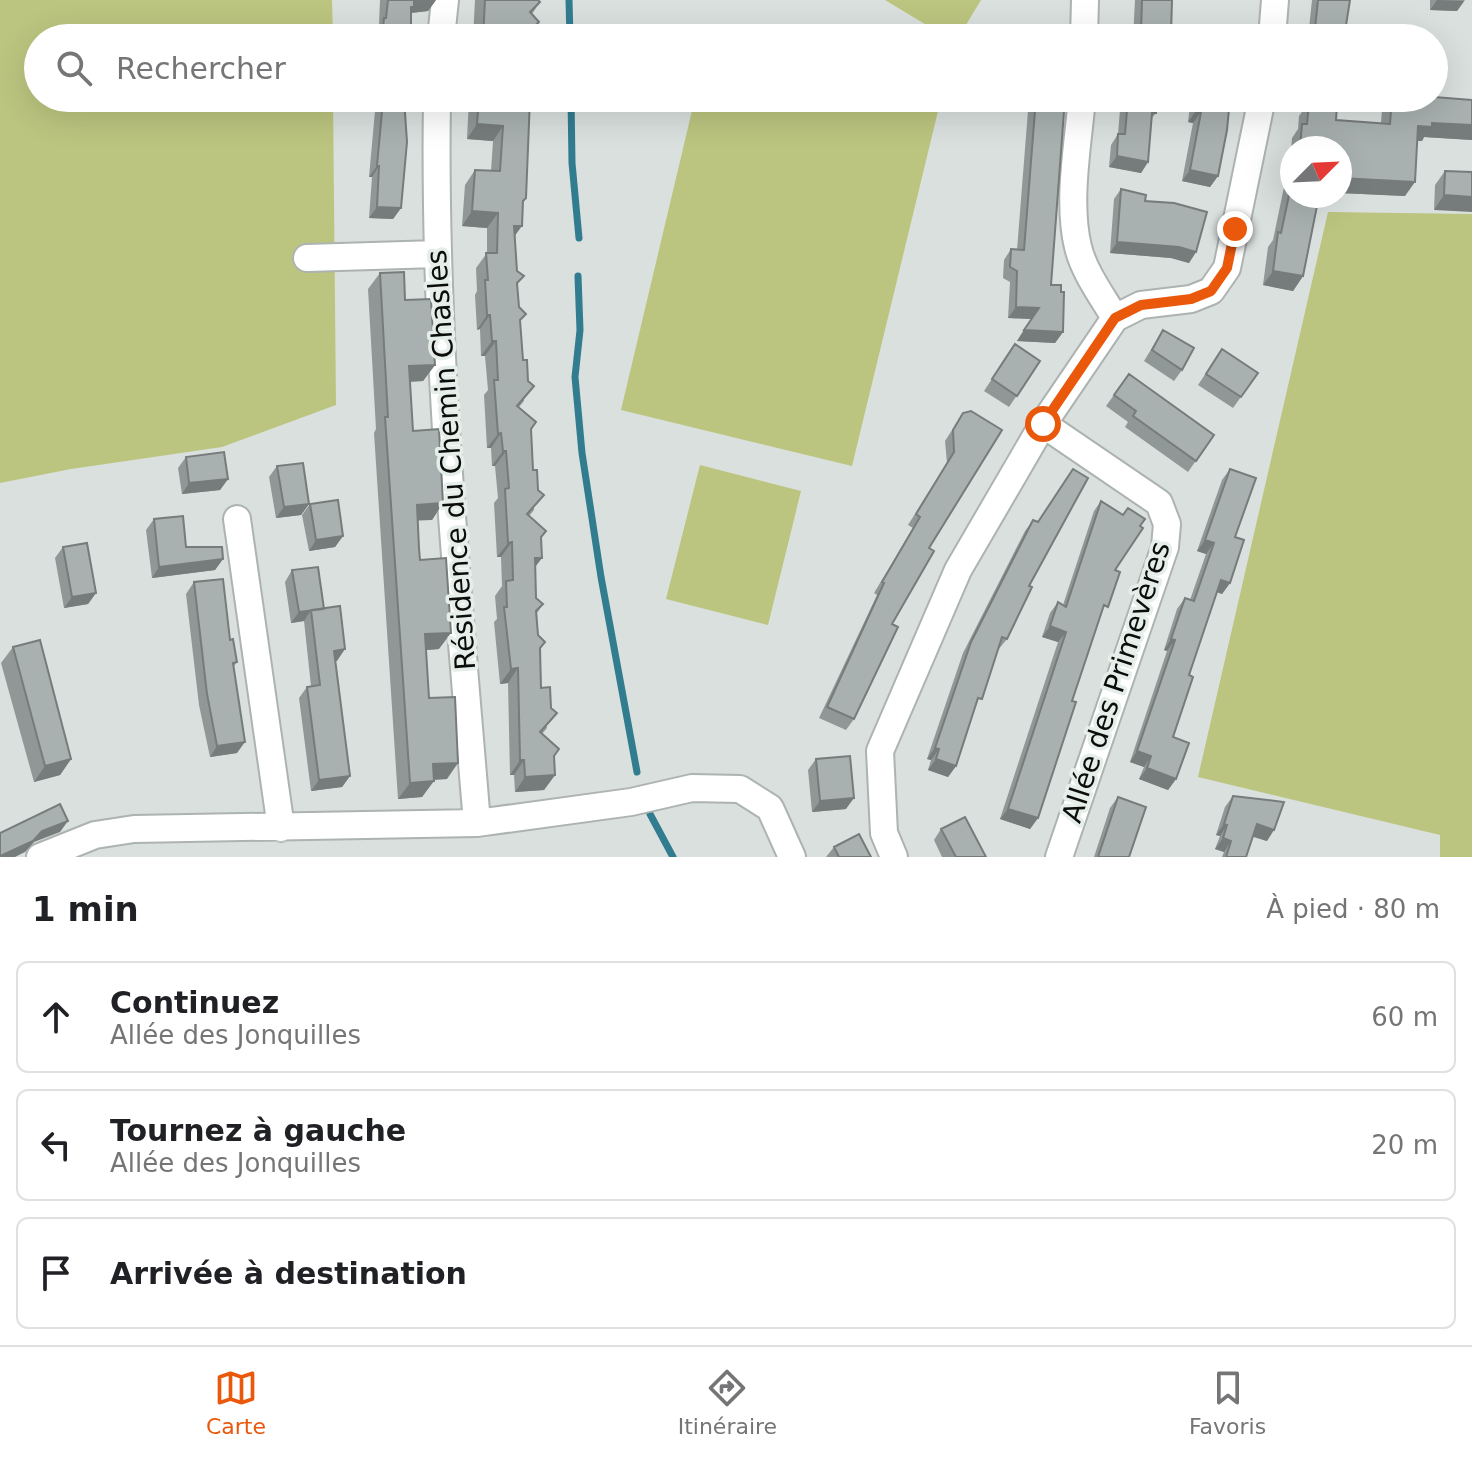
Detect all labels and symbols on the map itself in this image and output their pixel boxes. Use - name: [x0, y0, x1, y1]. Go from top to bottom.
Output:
- north arrow: [1280, 136, 1352, 208]
- route end: [1217, 211, 1253, 247]
- street label: Résidence du Chemin Chasles: [420, 249, 482, 671]
- route start: [1025, 406, 1061, 442]
- street label: Allée des Primevères: [1055, 537, 1177, 827]

